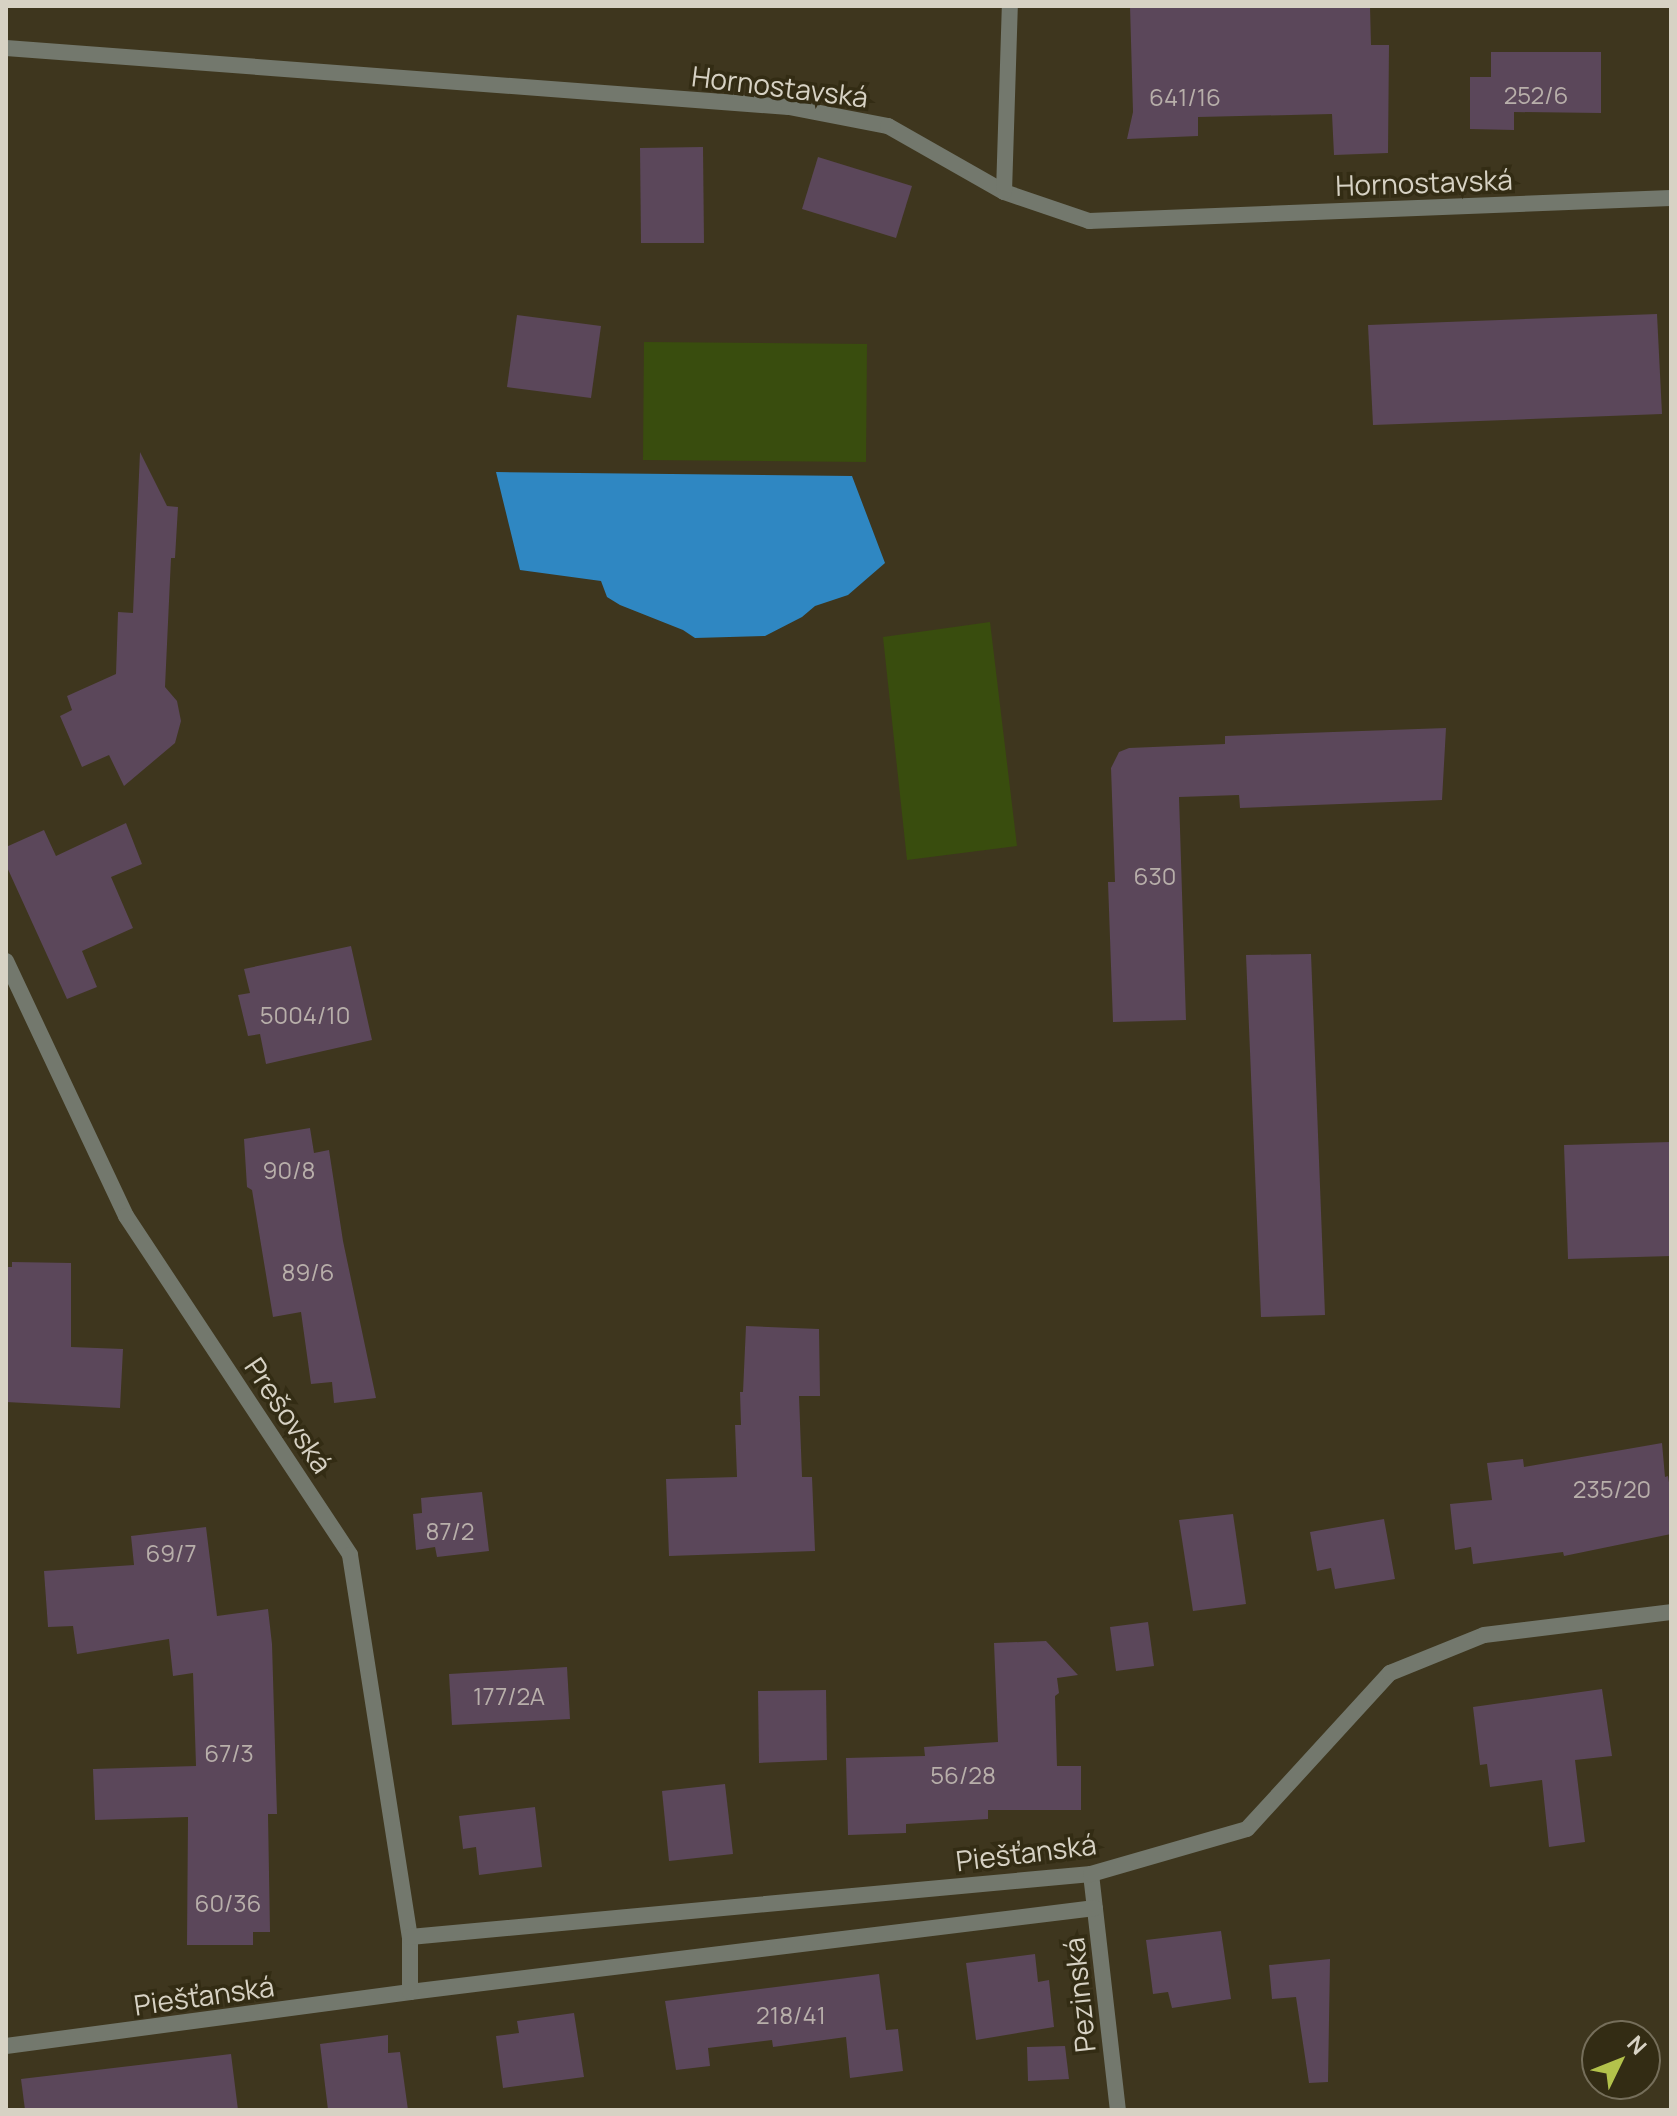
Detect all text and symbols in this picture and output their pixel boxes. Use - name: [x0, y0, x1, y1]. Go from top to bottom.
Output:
- street label: Hornostavská: [690, 59, 870, 113]
- house number: 252/6: [1504, 81, 1568, 109]
- house number: 641/16: [1149, 83, 1221, 111]
- street label: Hornostavská: [1335, 162, 1513, 202]
- house number: 630: [1134, 862, 1176, 890]
- house number: 5004/10: [260, 1001, 350, 1029]
- house number: 90/8: [263, 1156, 315, 1184]
- house number: 89/6: [281, 1258, 335, 1286]
- street label: Prešovská: [238, 1351, 340, 1479]
- house number: 235/20: [1573, 1475, 1651, 1503]
- house number: 87/2: [426, 1517, 474, 1545]
- house number: 69/7: [146, 1539, 196, 1567]
- house number: 177/2A: [473, 1682, 545, 1710]
- house number: 67/3: [204, 1739, 254, 1767]
- house number: 56/28: [930, 1761, 996, 1789]
- street label: Piešťanská: [954, 1827, 1098, 1877]
- house number: 60/36: [195, 1889, 261, 1917]
- street label: Pezinská: [1056, 1936, 1102, 2054]
- street label: Piešťanská: [132, 1969, 276, 2021]
- house number: 218/41: [756, 2001, 826, 2029]
- north arrow: [1581, 2020, 1661, 2100]
- text: N: [1621, 2029, 1653, 2061]

